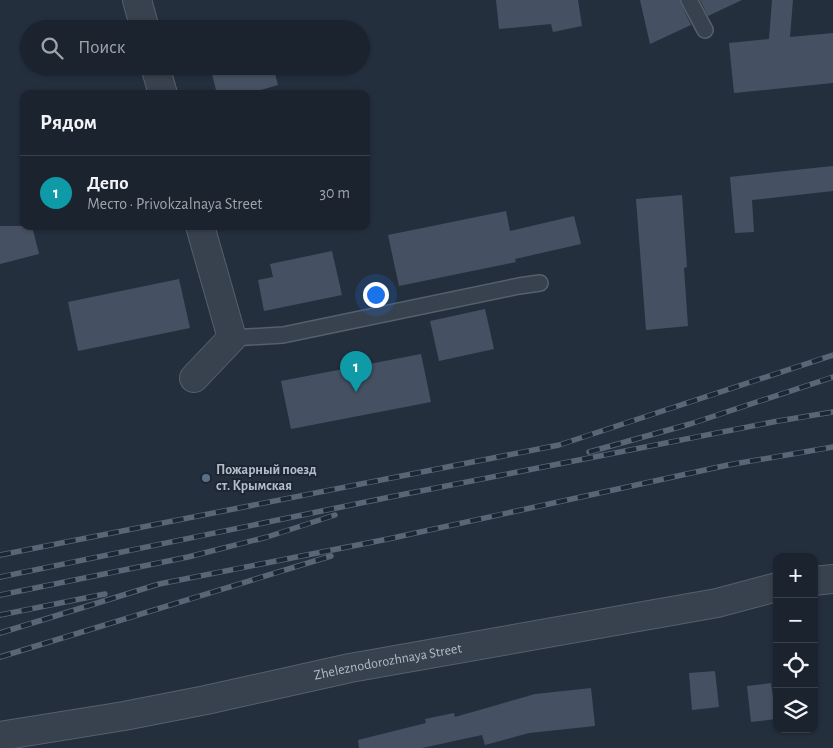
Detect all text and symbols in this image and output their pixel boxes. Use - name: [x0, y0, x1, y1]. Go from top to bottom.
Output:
- search box: [20, 20, 370, 75]
- icon: search: [38, 34, 66, 62]
- text: Поиск: [78, 38, 125, 57]
- text: Рядом: [40, 112, 97, 133]
- text: Депо: [87, 174, 129, 193]
- text: 1: [53, 185, 59, 201]
- text: 30 m: [320, 185, 350, 201]
- text: Место · Privokzalnaya Street: [87, 196, 262, 212]
- your location: [363, 282, 389, 308]
- pin: 1: [340, 351, 372, 392]
- place label: Пожарный поезд ст. Крымская: [216, 463, 317, 493]
- marker: Пожарный поезд ст. Крымская: [200, 472, 212, 484]
- map controls: [773, 553, 818, 733]
- button: +: [773, 553, 818, 598]
- button: −: [773, 598, 818, 643]
- street label: Zheleznodorozhnaya Street: [313, 641, 463, 683]
- button: locate: [773, 643, 818, 688]
- button: layers: [773, 688, 818, 733]

